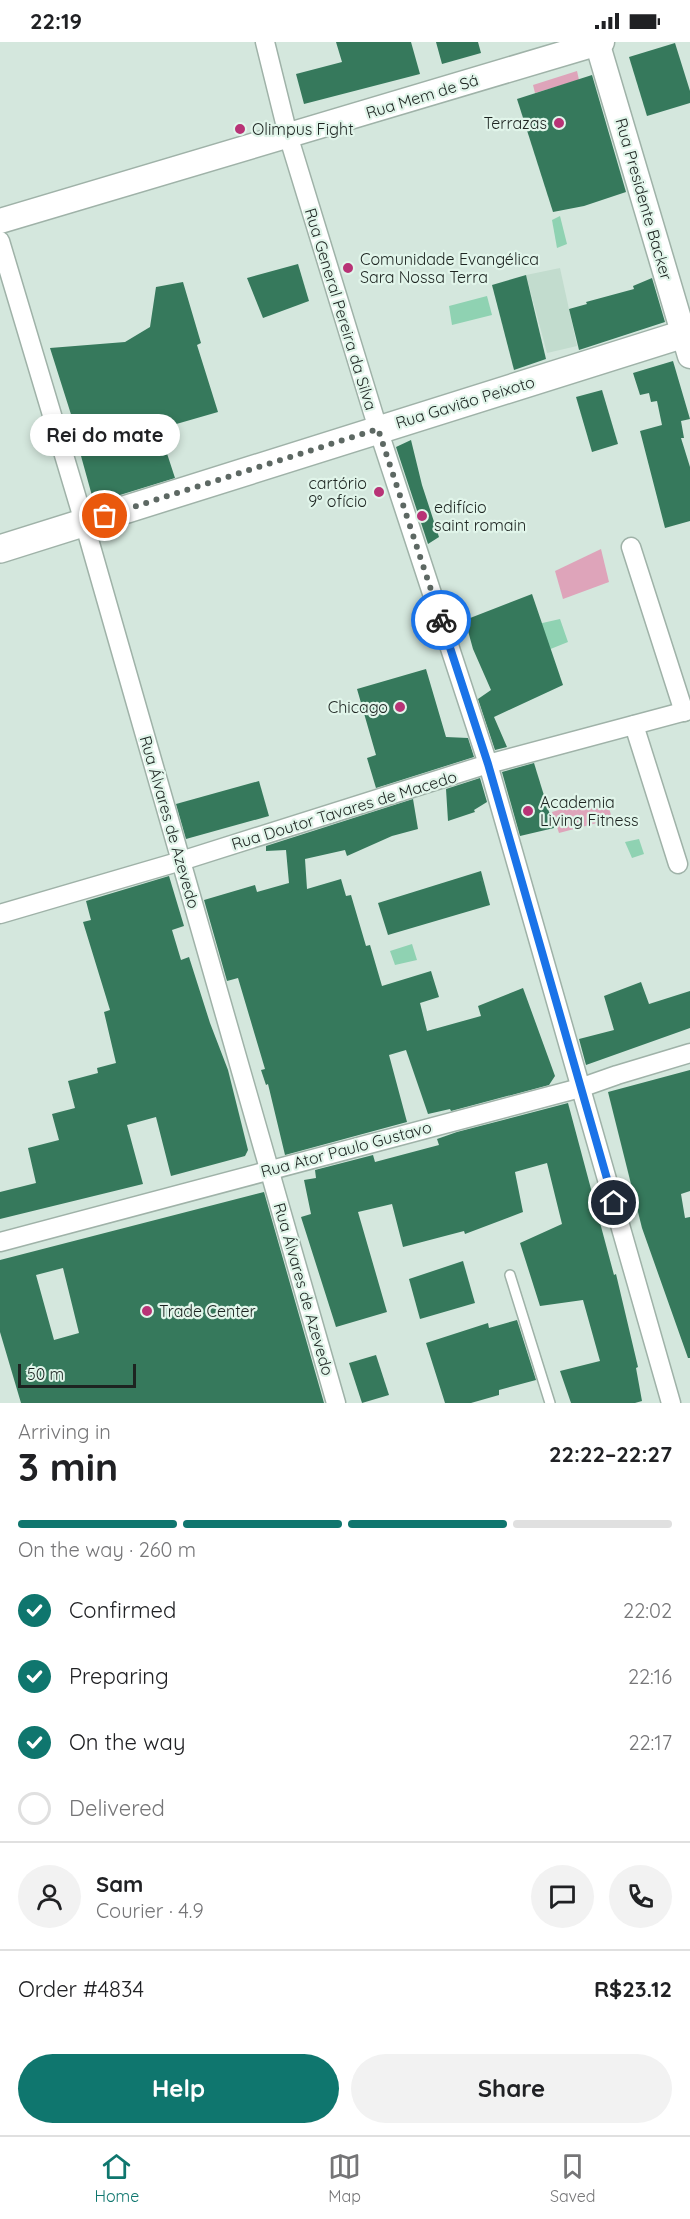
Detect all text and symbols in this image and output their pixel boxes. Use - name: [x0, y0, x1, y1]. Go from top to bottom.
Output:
- text: 22:19: [30, 7, 82, 35]
- street label: Rua Mem de Sá: [363, 69, 481, 123]
- place label: Terrazas: [484, 113, 547, 133]
- marker: Terrazas: [552, 116, 566, 130]
- street label: Rua Presidente Backer: [611, 116, 677, 282]
- place label: Olimpus Fight: [252, 119, 354, 139]
- marker: Olimpus Fight: [233, 122, 247, 136]
- street label: Rua General Pereira da Silva: [301, 206, 381, 412]
- place label: Comunidade Evangélica Sara Nossa Terra: [360, 249, 539, 287]
- marker: Comunidade Evangélica Sara Nossa Terra: [341, 261, 355, 275]
- street label: Rua Gavião Peixoto: [393, 371, 537, 433]
- callout: Rei do mate: [30, 414, 180, 456]
- text: Rei do mate: [46, 422, 164, 447]
- place label: cartório 9° ofício: [308, 473, 367, 511]
- marker: cartório 9° ofício: [372, 485, 386, 499]
- pin: [79, 490, 130, 541]
- place label: edifício saint romain: [434, 497, 526, 535]
- icon: bag: [88, 499, 121, 532]
- marker: edifício saint romain: [415, 509, 429, 523]
- courier: [411, 590, 471, 650]
- icon: bike: [425, 604, 458, 637]
- place label: Chicago: [328, 697, 388, 717]
- marker: Chicago: [393, 700, 407, 714]
- street label: Rua Álvares de Azevedo: [136, 733, 204, 911]
- street label: Rua Doutor Tavares de Macedo: [229, 766, 459, 854]
- place label: Academia Living Fitness: [540, 792, 639, 830]
- marker: Academia Living Fitness: [521, 804, 535, 818]
- street label: Rua Ator Paulo Gustavo: [258, 1117, 434, 1181]
- pin: [588, 1177, 639, 1228]
- icon: home: [597, 1186, 630, 1219]
- street label: Rua Álvares de Azevedo: [270, 1200, 338, 1378]
- place label: Trade Center: [159, 1301, 256, 1321]
- marker: Trade Center: [140, 1304, 154, 1318]
- scale bar: [18, 1361, 136, 1388]
- text: 50 m: [27, 1364, 64, 1384]
- text: Arriving in: [18, 1419, 111, 1444]
- text: 22:22–22:27: [549, 1440, 672, 1468]
- text: 3 min: [18, 1442, 118, 1491]
- text: On the way · 260 m: [18, 1537, 196, 1562]
- icon: check: [18, 1594, 51, 1627]
- text: Confirmed: [69, 1596, 176, 1624]
- text: 22:02: [623, 1598, 672, 1623]
- icon: check: [18, 1660, 51, 1693]
- text: Preparing: [69, 1662, 169, 1690]
- text: 22:16: [628, 1664, 672, 1689]
- icon: check: [18, 1726, 51, 1759]
- text: On the way: [69, 1728, 185, 1756]
- text: 22:17: [628, 1730, 672, 1755]
- text: Delivered: [69, 1794, 165, 1822]
- button: person: [18, 1865, 81, 1928]
- button: chat: [531, 1865, 594, 1928]
- button: phone: [609, 1865, 672, 1928]
- text: Sam: [96, 1870, 143, 1898]
- text: Courier · 4.9: [96, 1898, 204, 1923]
- text: Order #4834: [18, 1975, 144, 2003]
- text: R$23.12: [594, 1975, 672, 2003]
- button: Help: [18, 2054, 339, 2123]
- button: Share: [351, 2054, 672, 2123]
- tab: Home: [94, 2150, 139, 2206]
- tab: Map: [328, 2150, 361, 2206]
- tab: Saved: [550, 2150, 596, 2206]

